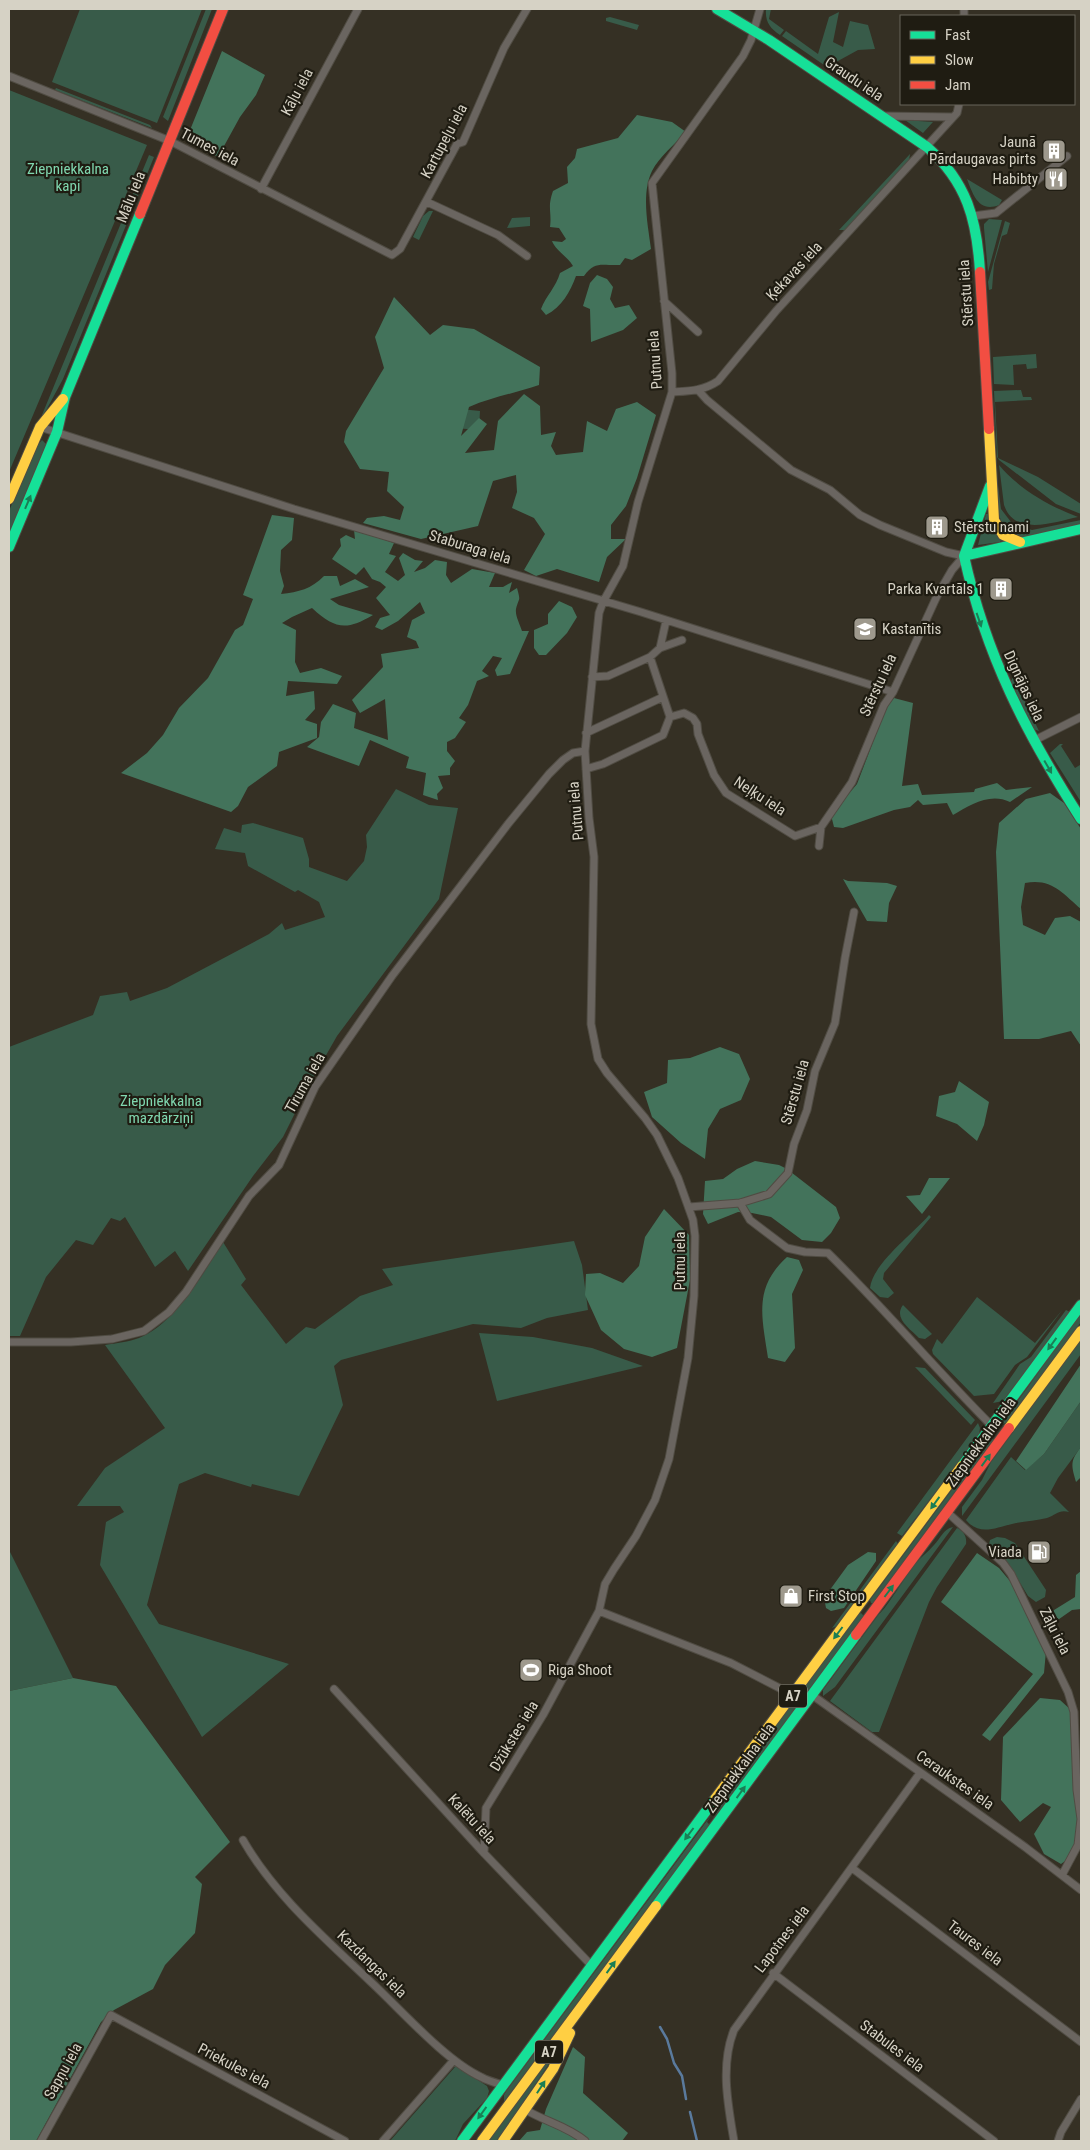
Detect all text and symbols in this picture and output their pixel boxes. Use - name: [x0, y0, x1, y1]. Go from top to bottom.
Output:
- legend: [900, 15, 1075, 105]
- text: Fast: [945, 26, 970, 44]
- text: Slow: [945, 51, 974, 69]
- street label: Graudu iela: [821, 53, 887, 105]
- street label: Kāļu iela: [277, 65, 317, 119]
- text: Jam: [945, 76, 971, 94]
- street label: Kartupeļu iela: [417, 101, 471, 181]
- street label: Tumes iela: [177, 124, 243, 170]
- place label: Jaunā Pārdaugavas pirts: [929, 133, 1036, 168]
- building icon: Jaunā Pārdaugavas pirts: [1041, 138, 1067, 164]
- park label: Ziepniekkalna kapi: [27, 160, 109, 195]
- restaurant icon: Habibty: [1043, 166, 1069, 192]
- street label: Mālu iela: [113, 169, 149, 225]
- place label: Habibty: [993, 170, 1038, 188]
- street label: Ķekavas iela: [762, 238, 826, 304]
- street label: Stērstu iela: [955, 259, 977, 327]
- street label: Putnu iela: [644, 330, 666, 390]
- one-way arrow: [24, 495, 32, 509]
- building icon: Stērstu nami: [924, 514, 950, 540]
- place label: Stērstu nami: [954, 518, 1029, 536]
- street label: Staburaga iela: [427, 526, 513, 568]
- building icon: Parka Kvartāls 1: [988, 576, 1014, 602]
- place label: Parka Kvartāls 1: [888, 580, 984, 598]
- one-way arrow: [976, 613, 984, 628]
- school or university icon: Kastanītis: [852, 616, 878, 642]
- place label: Kastanītis: [882, 620, 942, 638]
- street label: Dignājas iela: [1000, 648, 1048, 724]
- street label: Stērstu iela: [856, 651, 900, 719]
- one-way arrow: [1044, 760, 1053, 773]
- street label: Neļķu iela: [731, 773, 789, 819]
- street label: Putnu iela: [564, 781, 588, 841]
- street label: Tīruma iela: [281, 1050, 329, 1116]
- street label: Stērstu iela: [777, 1057, 813, 1127]
- park label: Ziepniekkalna mazdārziņi: [120, 1092, 202, 1127]
- street label: Putnu iela: [671, 1231, 689, 1291]
- one-way arrow: [1047, 1337, 1058, 1350]
- street label: Ziepniekkalna iela: [942, 1394, 1020, 1490]
- one-way arrow: [981, 1453, 991, 1467]
- one-way arrow: [930, 1496, 940, 1510]
- fuel station icon: Viada: [1026, 1539, 1052, 1565]
- place label: Viada: [988, 1543, 1022, 1561]
- shop icon: First Stop: [778, 1583, 804, 1609]
- one-way arrow: [884, 1584, 894, 1598]
- place label: First Stop: [808, 1587, 865, 1605]
- street label: Zāļu iela: [1036, 1605, 1074, 1657]
- one-way arrow: [833, 1626, 843, 1640]
- sports icon: Riga Shoot: [518, 1657, 544, 1683]
- place label: Riga Shoot: [548, 1661, 612, 1679]
- road number: A7: [779, 1684, 807, 1708]
- street label: Džūkstes iela: [486, 1698, 542, 1774]
- street label: Ziepniekkalna iela: [701, 1720, 779, 1816]
- street label: Ceraukstes iela: [913, 1747, 997, 1813]
- one-way arrow: [736, 1785, 746, 1799]
- street label: Kalētu iela: [444, 1790, 500, 1848]
- one-way arrow: [684, 1827, 694, 1841]
- street label: Lapotnes iela: [751, 1902, 813, 1976]
- street label: Taures iela: [944, 1916, 1006, 1970]
- street label: Kazdangas iela: [333, 1926, 411, 2002]
- one-way arrow: [606, 1960, 616, 1974]
- street label: Stabules iela: [856, 2016, 928, 2076]
- street label: Priekules iela: [195, 2039, 273, 2093]
- street label: Sapņu iela: [40, 2040, 86, 2102]
- road number: A7: [535, 2040, 563, 2064]
- one-way arrow: [536, 2080, 545, 2094]
- one-way arrow: [477, 2106, 487, 2120]

